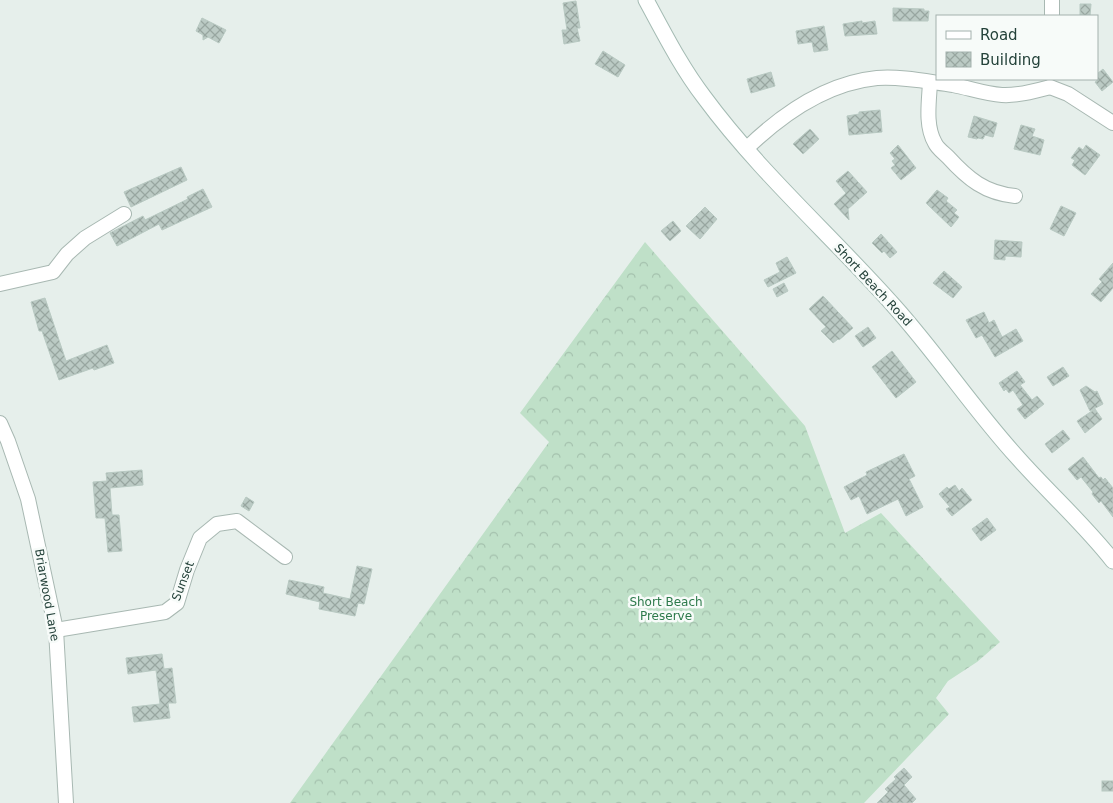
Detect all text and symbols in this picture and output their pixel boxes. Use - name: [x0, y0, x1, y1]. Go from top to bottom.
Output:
- legend: [936, 15, 1098, 80]
- text: Road: [980, 26, 1018, 44]
- text: Building: [980, 51, 1041, 69]
- street label: Short Beach Road: [831, 241, 915, 329]
- street label: Briarwood Lane: [32, 548, 62, 642]
- street label: Sunset: [169, 559, 197, 603]
- park label: Short Beach Preserve: [629, 595, 703, 623]

